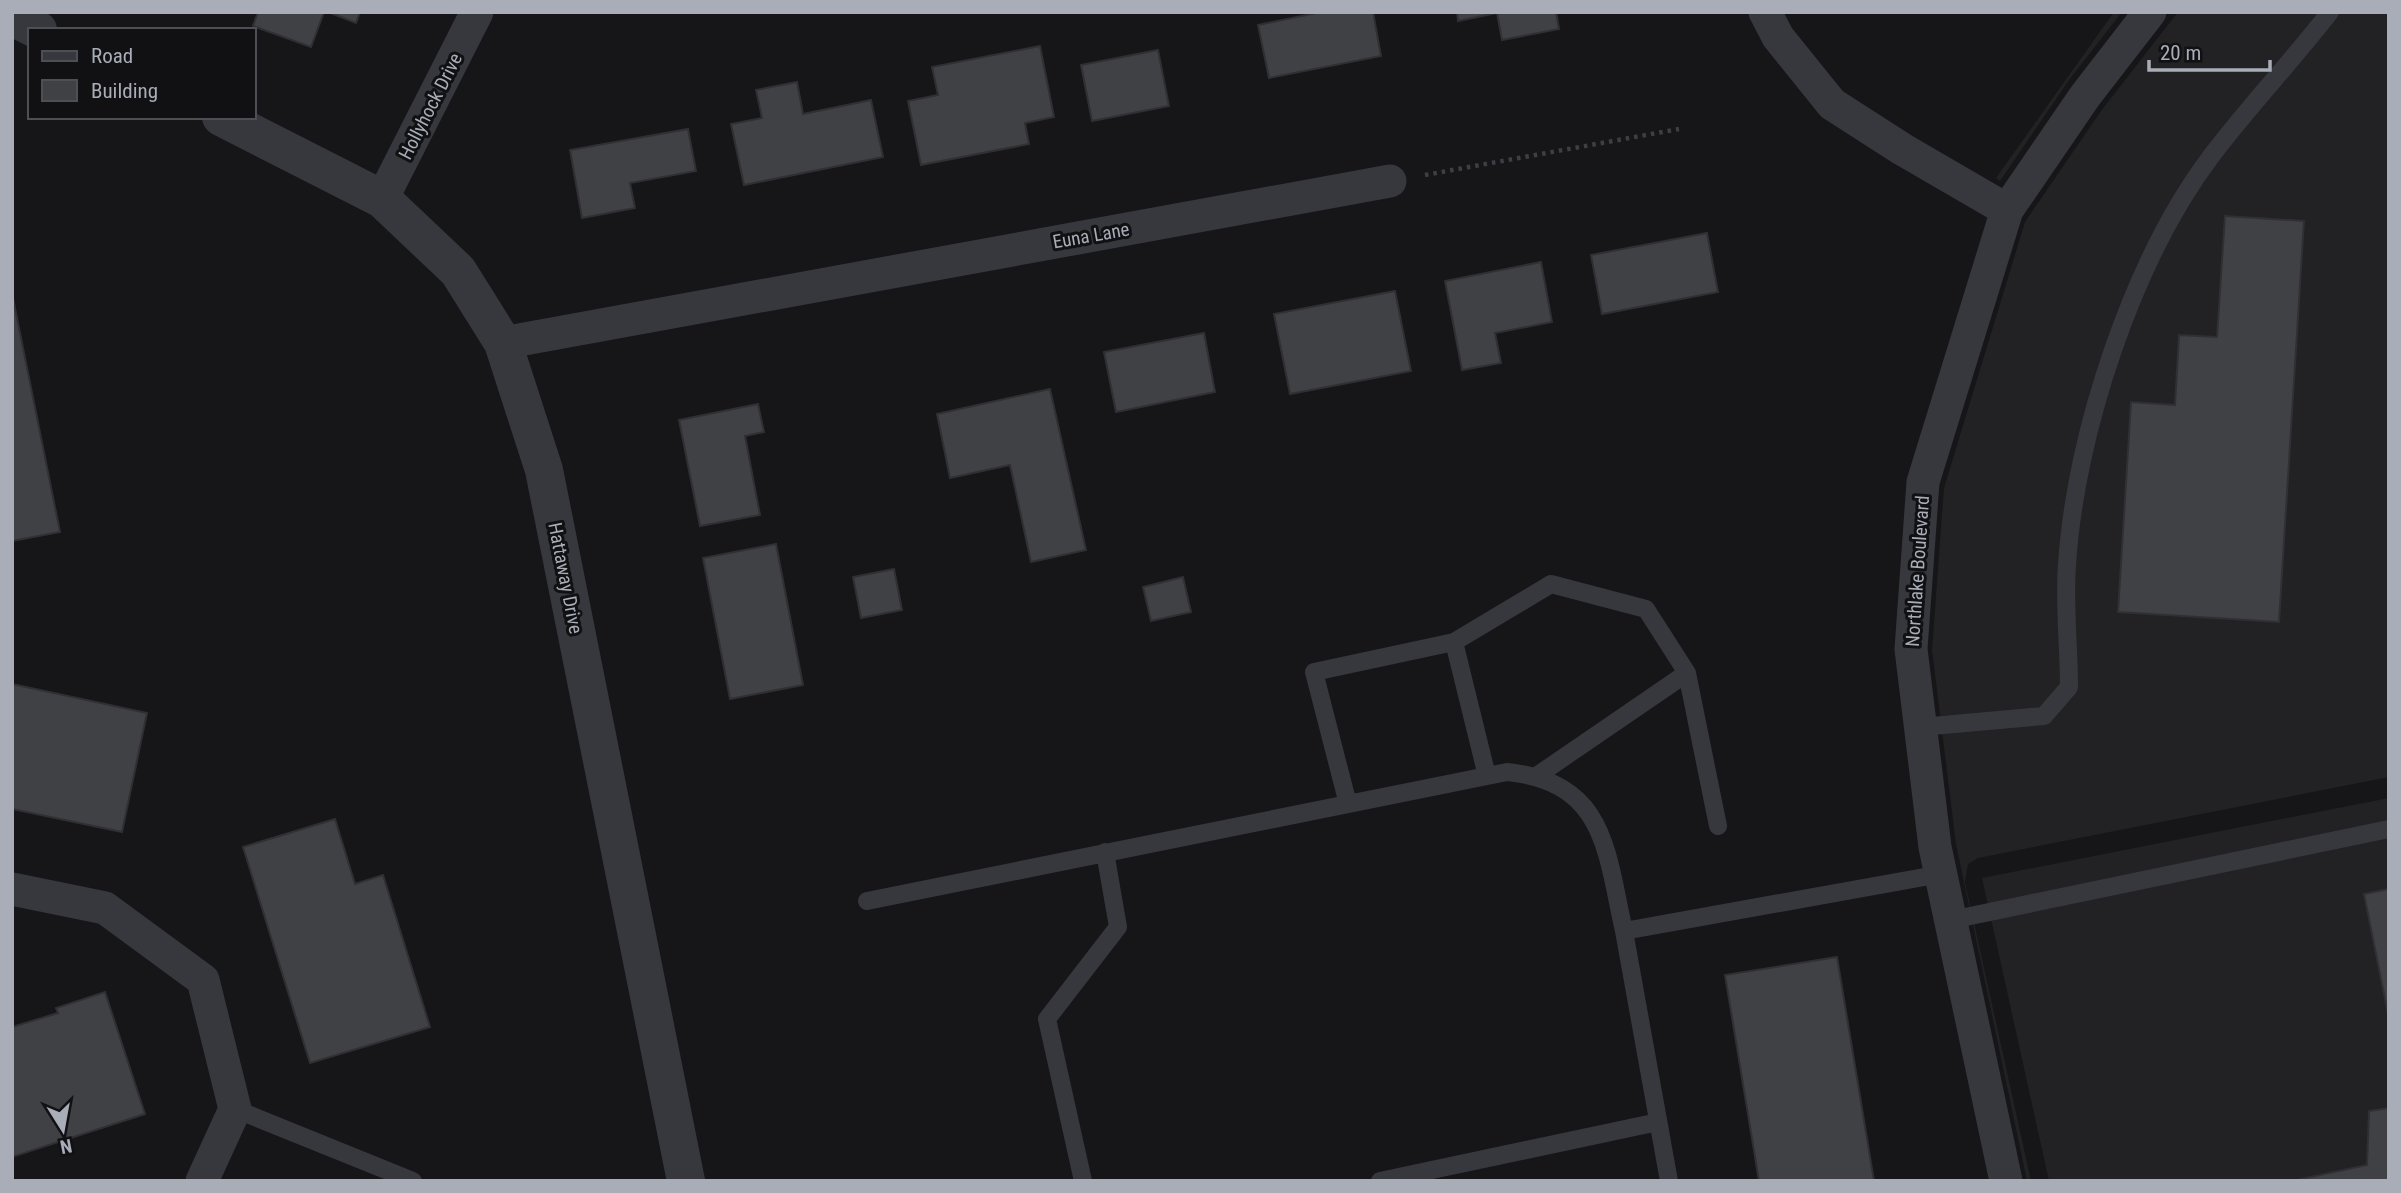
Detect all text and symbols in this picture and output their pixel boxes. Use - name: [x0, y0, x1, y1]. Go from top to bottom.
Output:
- legend: [28, 28, 256, 119]
- scale bar: [2149, 28, 2270, 72]
- text: 20 m: [2160, 41, 2201, 65]
- text: Road: [91, 44, 133, 68]
- street label: Hollyhock Drive: [394, 49, 467, 163]
- text: Building: [91, 79, 158, 103]
- street label: Euna Lane: [1051, 217, 1131, 254]
- street label: Northlake Boulevard: [1901, 494, 1934, 648]
- street label: Hattaway Drive: [543, 521, 588, 636]
- north arrow: [28, 1095, 98, 1165]
- text: N: [58, 1134, 74, 1159]

